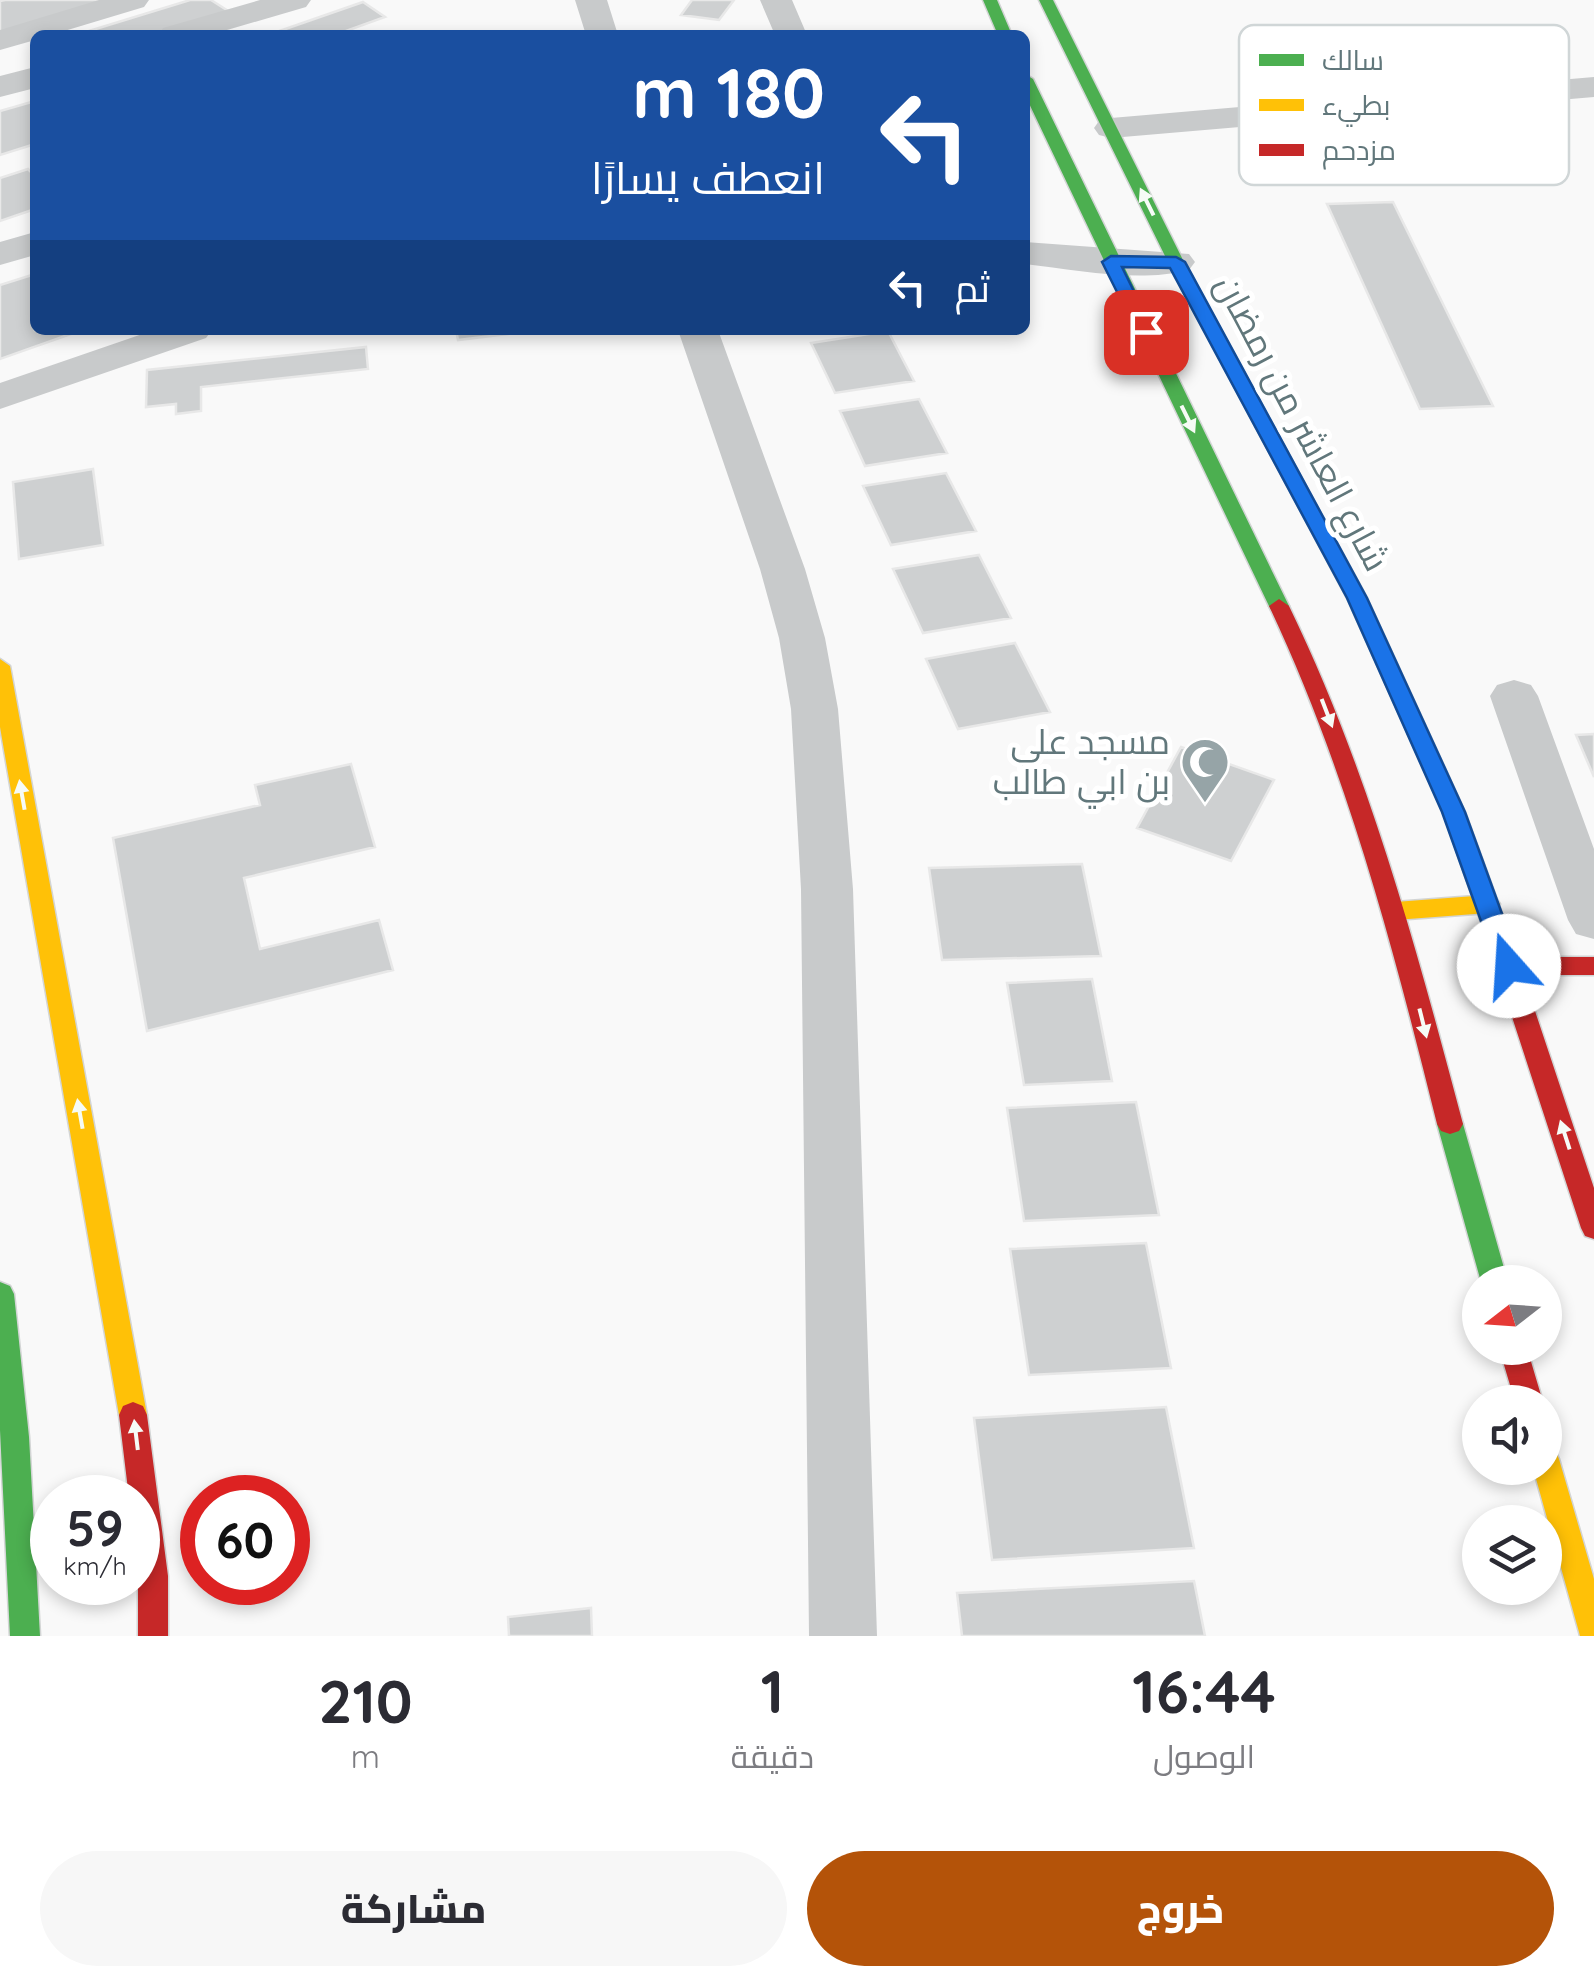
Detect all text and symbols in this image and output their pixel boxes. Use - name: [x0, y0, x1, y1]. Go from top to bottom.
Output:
- legend: [1239, 25, 1569, 185]
- text: سالك: [1322, 42, 1384, 77]
- text: 180 m: [632, 48, 825, 136]
- icon: left: [860, 70, 990, 200]
- text: بطيء: [1322, 87, 1390, 127]
- text: مزدحم: [1322, 132, 1396, 170]
- text: انعطف يسارًا: [591, 149, 825, 205]
- one-way arrow: [1138, 187, 1155, 216]
- icon: left: [880, 260, 935, 315]
- text: ثم: [955, 264, 990, 312]
- street label: شارع العاشر من رمضان: [1204, 267, 1400, 579]
- pin: [1104, 290, 1189, 375]
- icon: arrive: [1119, 305, 1174, 360]
- one-way arrow: [1179, 405, 1196, 434]
- one-way arrow: [1320, 698, 1335, 728]
- place label: مسجد علي بن ابي طالب: [993, 719, 1170, 809]
- mosque icon: مسجد علي بن ابي طالب: [1179, 736, 1231, 804]
- one-way arrow: [14, 778, 29, 810]
- position arrow: [1457, 914, 1561, 1018]
- one-way arrow: [1416, 1008, 1431, 1039]
- one-way arrow: [72, 1098, 87, 1130]
- one-way arrow: [1556, 1120, 1571, 1150]
- north arrow: [1462, 1265, 1562, 1365]
- map controls: [1462, 1265, 1562, 1605]
- button: sound: [1462, 1385, 1562, 1485]
- one-way arrow: [128, 1418, 144, 1450]
- speed limit sign: 60: [180, 1475, 310, 1605]
- text: 59: [66, 1496, 124, 1559]
- button: layers: [1462, 1505, 1562, 1605]
- text: km/h: [63, 1550, 127, 1581]
- text: 1: [761, 1653, 784, 1728]
- text: 16:44: [1132, 1653, 1276, 1728]
- text: 210: [318, 1663, 413, 1738]
- text: m: [351, 1736, 380, 1776]
- text: دقيقة: [731, 1736, 814, 1776]
- text: الوصول: [1153, 1736, 1255, 1776]
- button: مشاركة: [40, 1851, 787, 1966]
- button: خروج: [807, 1851, 1554, 1966]

